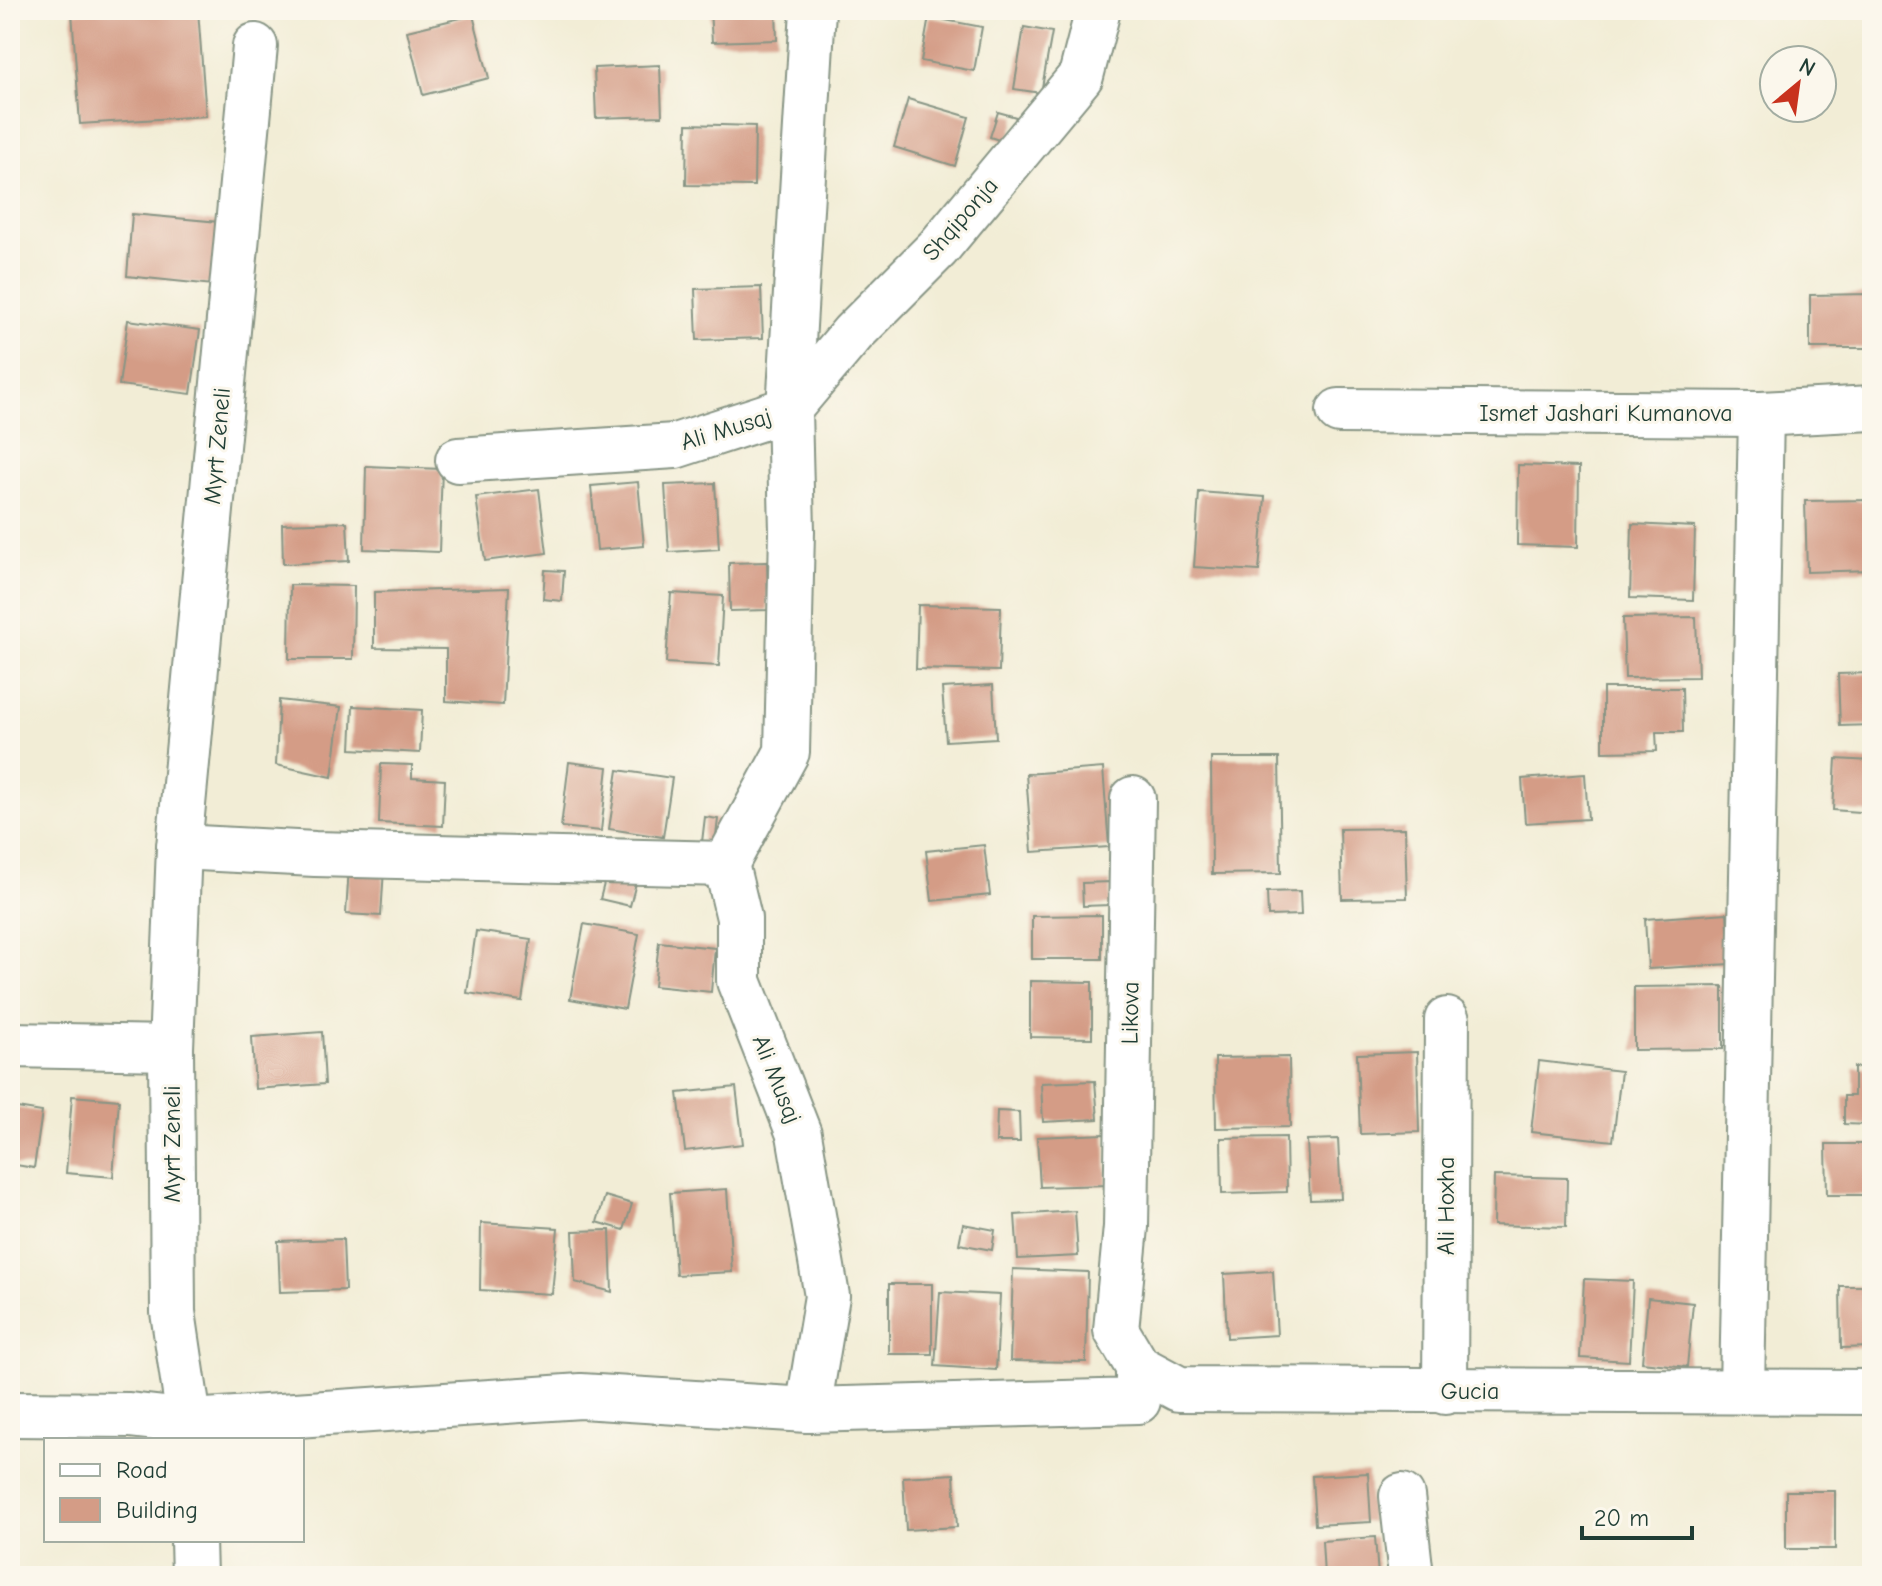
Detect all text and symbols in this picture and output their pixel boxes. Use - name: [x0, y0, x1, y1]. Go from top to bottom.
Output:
- north arrow: [1758, 44, 1838, 124]
- text: N: [1795, 53, 1820, 82]
- street label: Shqiponja: [916, 172, 1004, 266]
- street label: Myrt Zeneli: [198, 386, 236, 506]
- street label: Ismet Jashari Kumanova: [1479, 399, 1733, 427]
- street label: Ali Musaj: [677, 402, 775, 456]
- street label: Likova: [1115, 981, 1145, 1045]
- street label: Ali Musaj: [747, 1031, 807, 1127]
- street label: Myrt Zeneli: [158, 1085, 186, 1203]
- street label: Ali Hoxha: [1432, 1157, 1460, 1255]
- street label: Gucia: [1441, 1377, 1499, 1405]
- legend: [44, 1438, 304, 1542]
- text: Road: [116, 1456, 168, 1484]
- scale bar: [1582, 1490, 1692, 1540]
- text: Building: [116, 1496, 198, 1524]
- text: 20 m: [1594, 1504, 1649, 1532]

